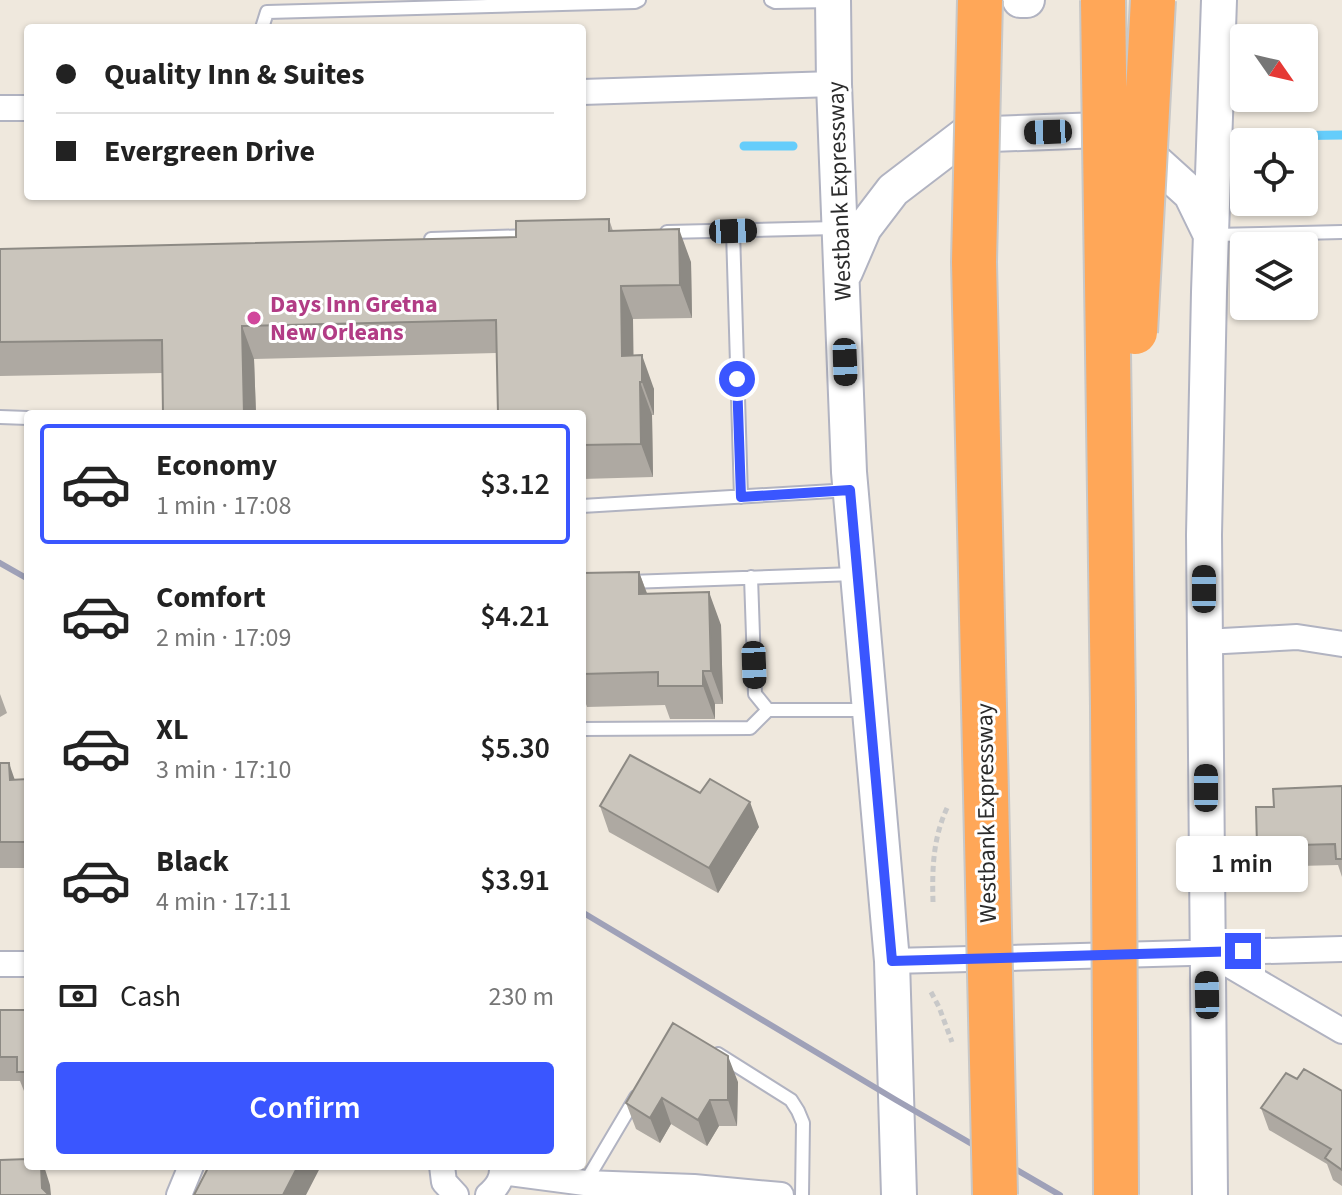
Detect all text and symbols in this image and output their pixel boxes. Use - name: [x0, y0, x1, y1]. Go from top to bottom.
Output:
- north arrow: [1230, 24, 1318, 112]
- map controls: [1230, 24, 1318, 320]
- text: Quality Inn & Suites: [104, 53, 364, 96]
- street label: Westbank Expressway: [818, 81, 861, 301]
- car: [1024, 119, 1072, 145]
- button: locate: [1230, 128, 1318, 216]
- text: Evergreen Drive: [104, 130, 315, 173]
- car: [709, 218, 757, 244]
- button: layers: [1230, 232, 1318, 320]
- place label: Days Inn Gretna New Orleans: [270, 287, 438, 350]
- marker: Days Inn Gretna New Orleans: [245, 309, 263, 327]
- car: [832, 338, 858, 386]
- route start: [719, 361, 755, 397]
- text: Economy: [156, 444, 277, 487]
- icon: car: [60, 448, 132, 520]
- text: $3.12: [480, 463, 550, 506]
- text: 1 min · 17:08: [156, 487, 291, 524]
- car: [1192, 565, 1216, 613]
- text: Comfort: [156, 576, 266, 619]
- icon: car: [60, 580, 132, 652]
- text: $4.21: [480, 595, 550, 638]
- text: 2 min · 17:09: [156, 619, 291, 656]
- car: [741, 641, 767, 689]
- street label: Westbank Expressway: [967, 703, 1006, 923]
- text: XL: [156, 708, 189, 751]
- icon: car: [60, 712, 132, 784]
- text: $5.30: [480, 727, 550, 770]
- text: 3 min · 17:10: [156, 751, 291, 788]
- car: [1194, 764, 1218, 812]
- callout: 1 min: [1177, 835, 1309, 891]
- text: Black: [156, 840, 229, 883]
- icon: car: [60, 844, 132, 916]
- text: 1 min: [1211, 845, 1273, 882]
- text: $3.91: [480, 859, 550, 902]
- text: 4 min · 17:11: [156, 883, 291, 920]
- route end: [1225, 933, 1261, 969]
- car: [1195, 971, 1219, 1019]
- icon: cash: [56, 974, 100, 1018]
- text: Cash: [120, 975, 181, 1018]
- text: 230 m: [488, 978, 554, 1015]
- button: Confirm: [56, 1062, 554, 1154]

